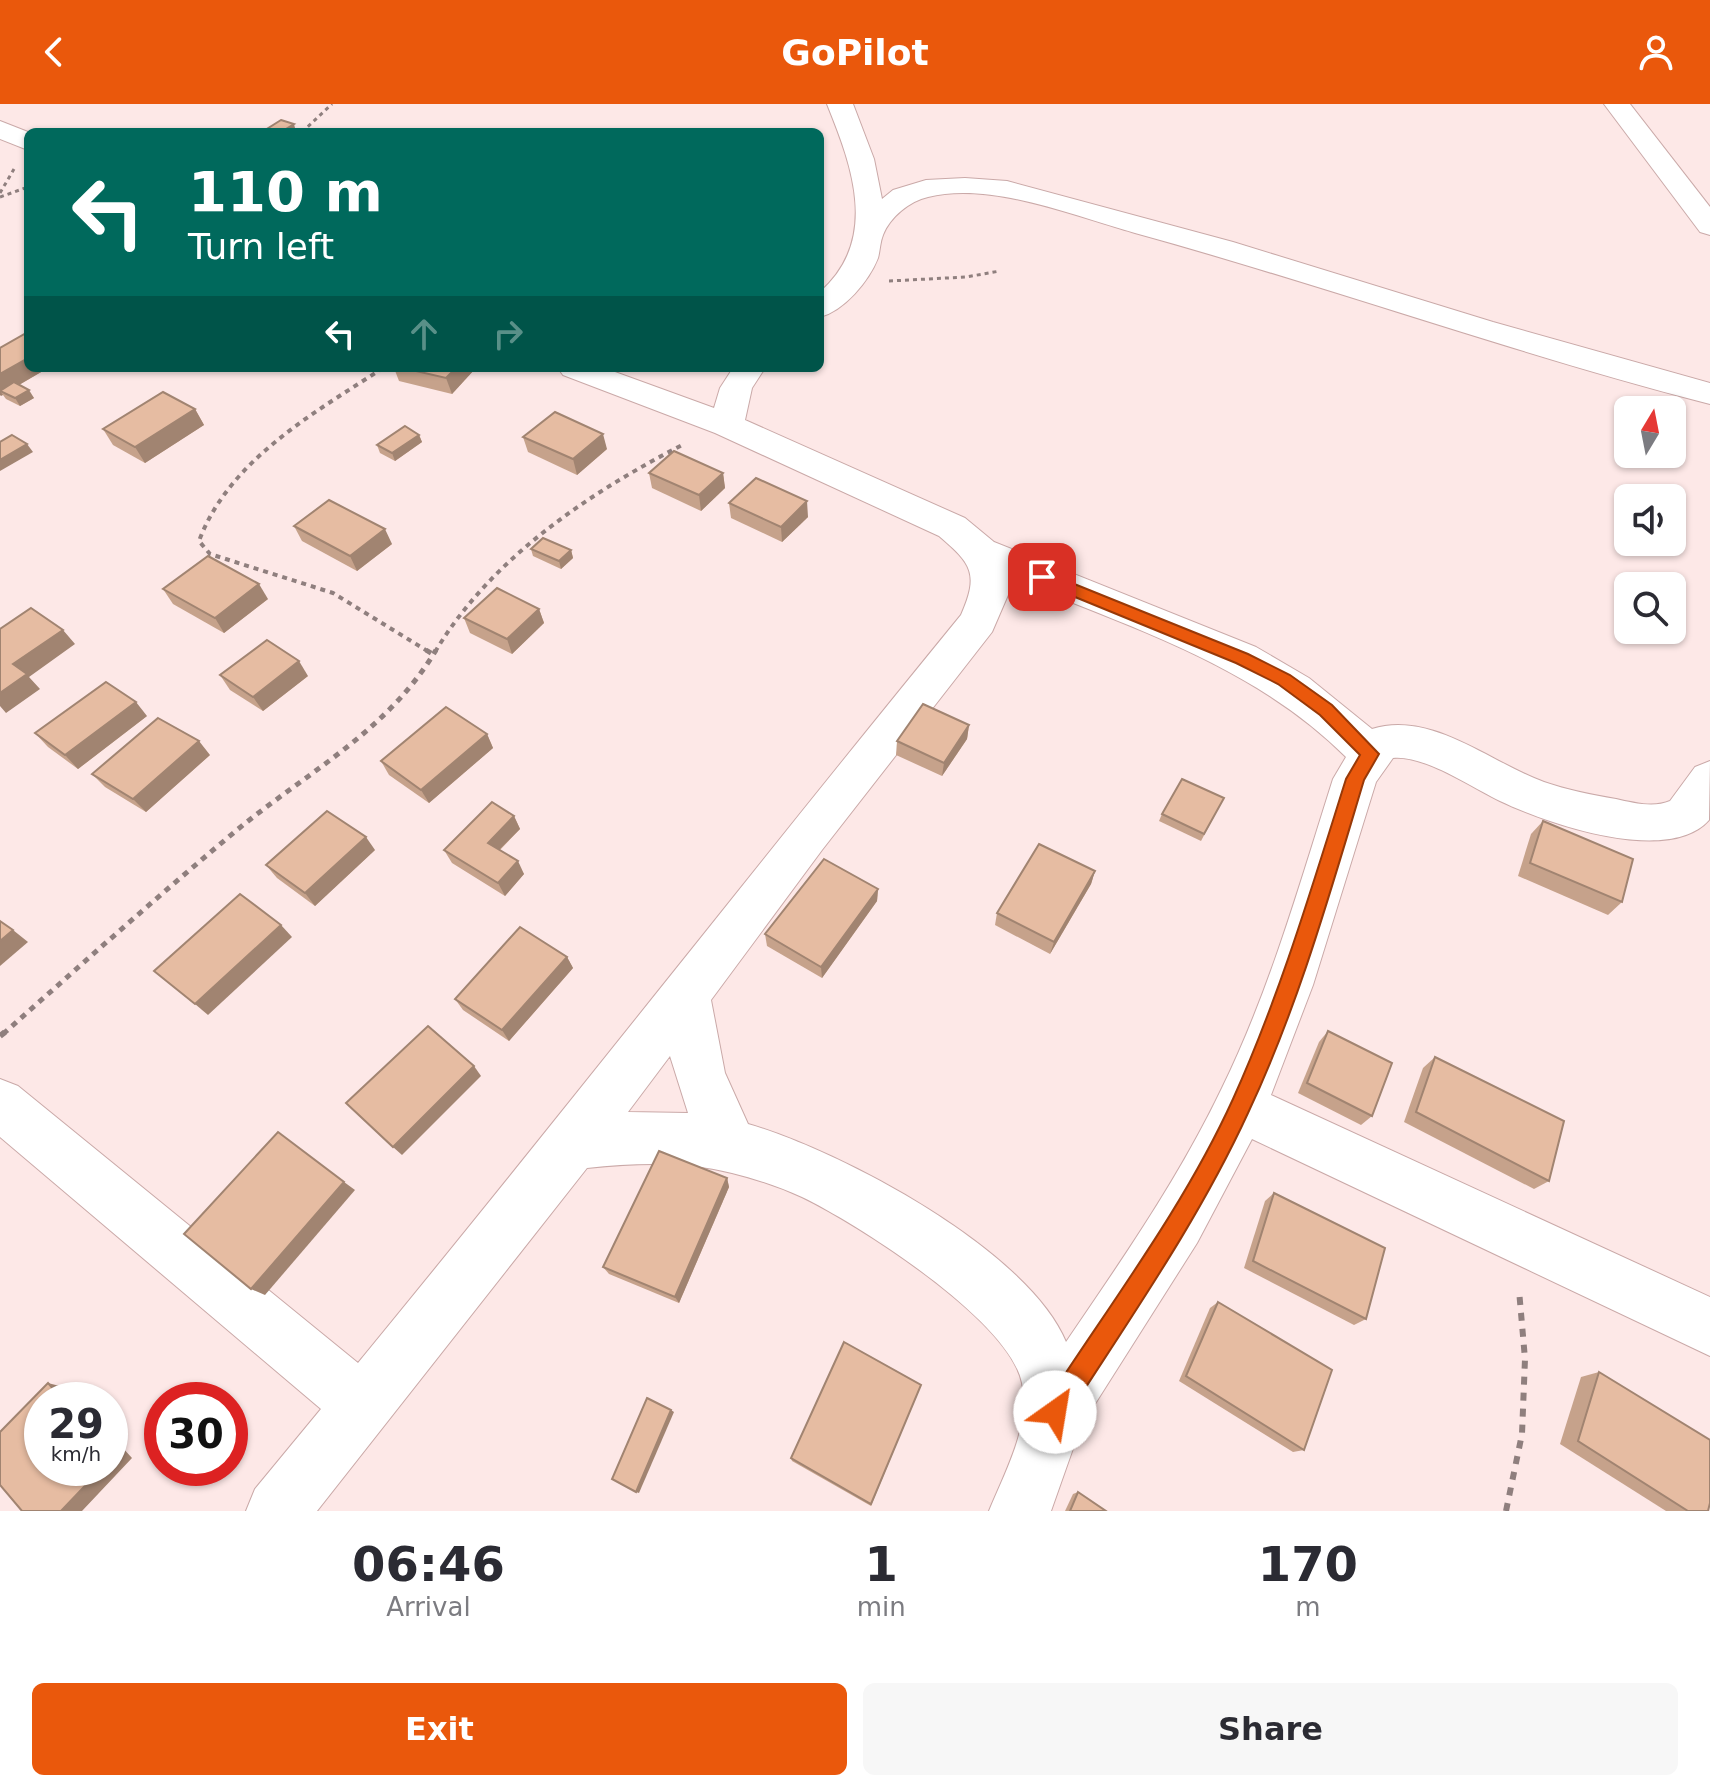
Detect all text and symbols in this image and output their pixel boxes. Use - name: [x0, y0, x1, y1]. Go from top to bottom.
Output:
- icon: back: [32, 30, 76, 74]
- icon: person: [1634, 30, 1678, 74]
- text: GoPilot: [781, 32, 929, 73]
- text: 110 m: [188, 159, 383, 224]
- icon: left: [56, 160, 160, 264]
- text: Turn left: [188, 226, 334, 267]
- icon: left: [318, 312, 362, 356]
- icon: ahead: [402, 312, 446, 356]
- icon: right: [486, 312, 530, 356]
- north arrow: [1614, 396, 1686, 468]
- map controls: [1614, 396, 1686, 644]
- button: sound: [1614, 484, 1686, 556]
- pin: [1008, 543, 1076, 611]
- icon: arrive: [1020, 555, 1064, 599]
- button: search: [1614, 572, 1686, 644]
- position arrow: [1013, 1370, 1097, 1454]
- speed limit sign: 30: [144, 1382, 248, 1486]
- text: 29: [48, 1401, 104, 1447]
- text: km/h: [51, 1442, 101, 1466]
- text: 06:46: [352, 1536, 505, 1592]
- text: 1: [865, 1536, 898, 1592]
- text: 170: [1258, 1536, 1358, 1592]
- text: Arrival: [386, 1592, 471, 1622]
- text: min: [857, 1592, 906, 1622]
- text: m: [1295, 1592, 1321, 1622]
- button: Exit: [32, 1683, 847, 1775]
- button: Share: [863, 1683, 1678, 1775]

